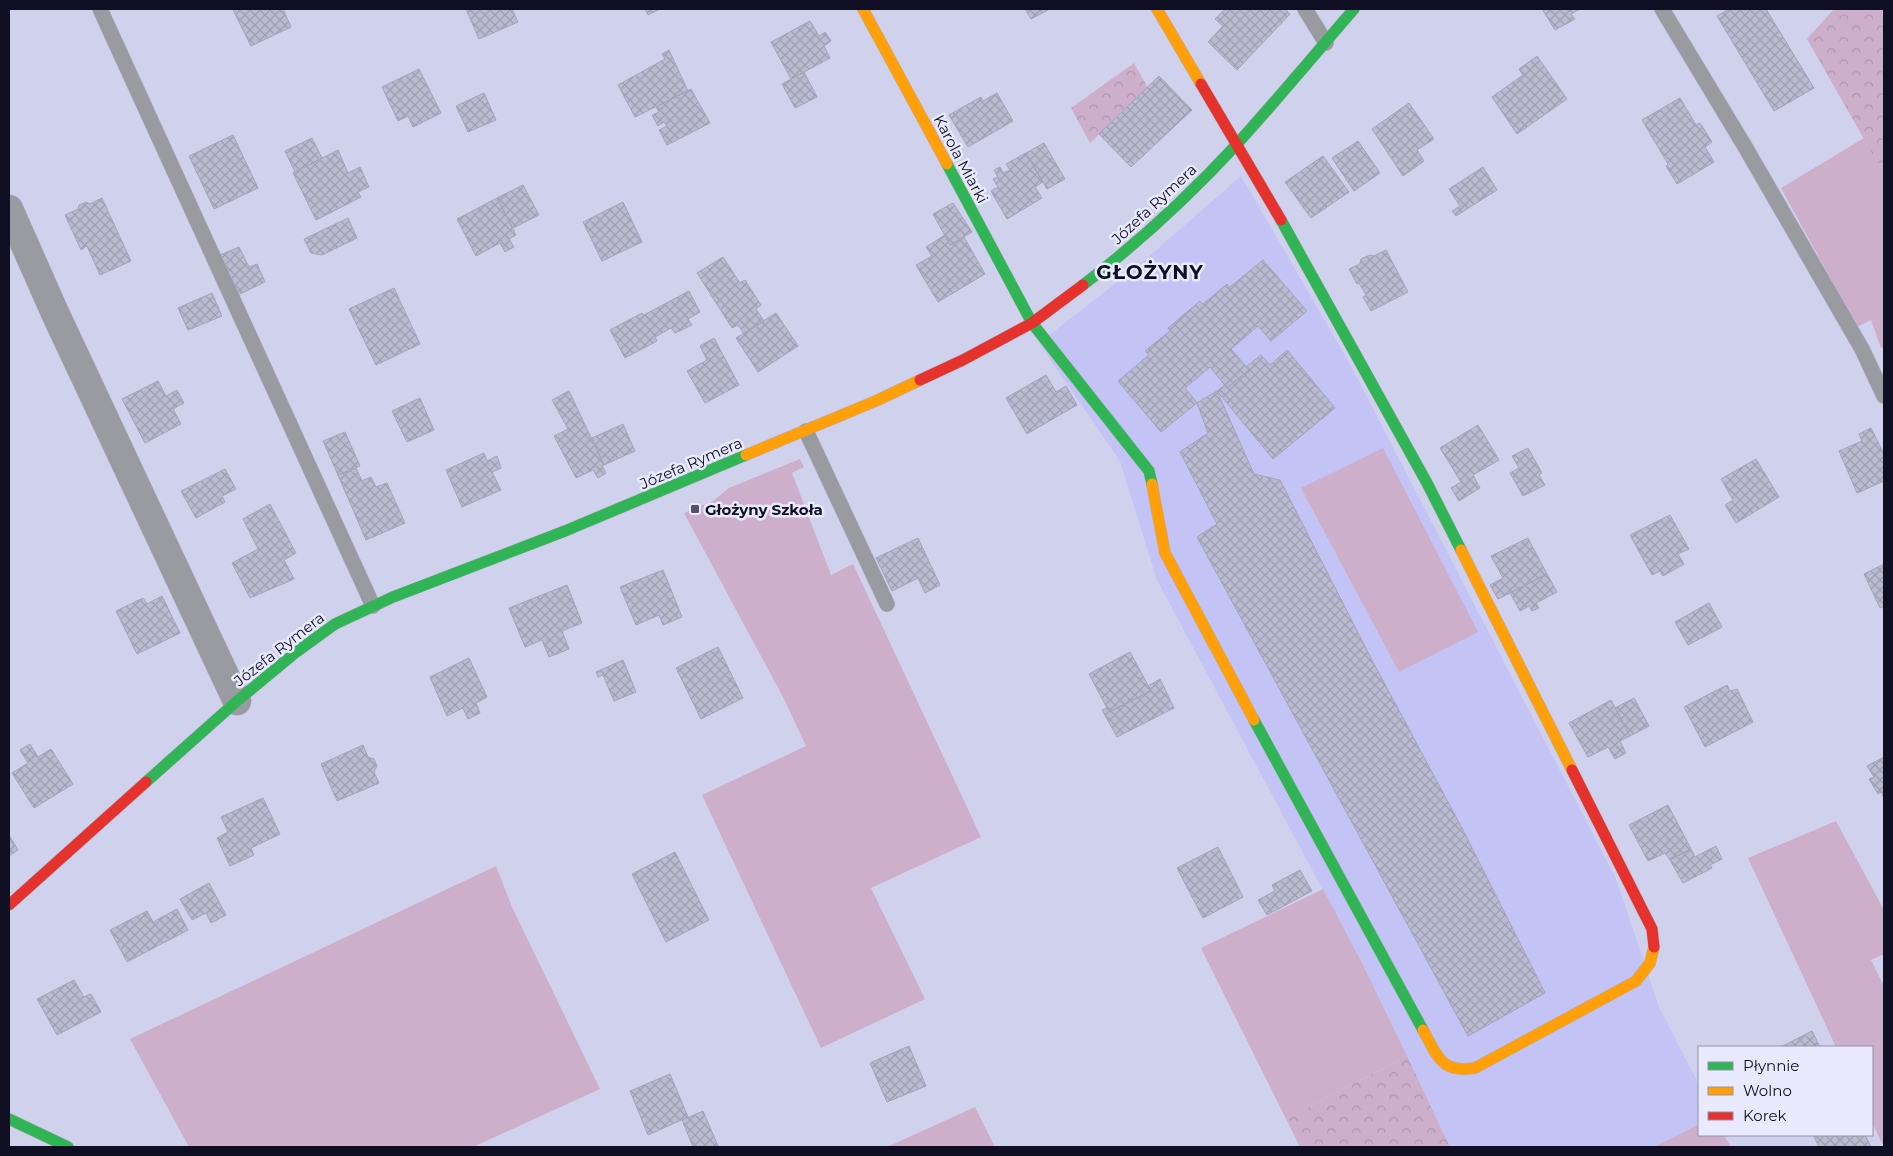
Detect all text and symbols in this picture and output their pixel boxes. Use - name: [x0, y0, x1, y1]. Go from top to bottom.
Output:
- street label: Karola Miarki: [930, 112, 992, 206]
- street label: Józefa Rymera: [1107, 160, 1200, 249]
- district label: GŁOŻYNY: [1096, 260, 1204, 284]
- street label: Józefa Rymera: [636, 433, 745, 493]
- place label: Głożyny Szkoła: [705, 500, 823, 519]
- marker: Głożyny Szkoła: [689, 503, 701, 515]
- street label: Józefa Rymera: [229, 608, 328, 691]
- legend: [1698, 1046, 1873, 1136]
- text: Płynnie: [1743, 1056, 1799, 1075]
- text: Wolno: [1743, 1081, 1792, 1100]
- text: Korek: [1743, 1106, 1787, 1125]

